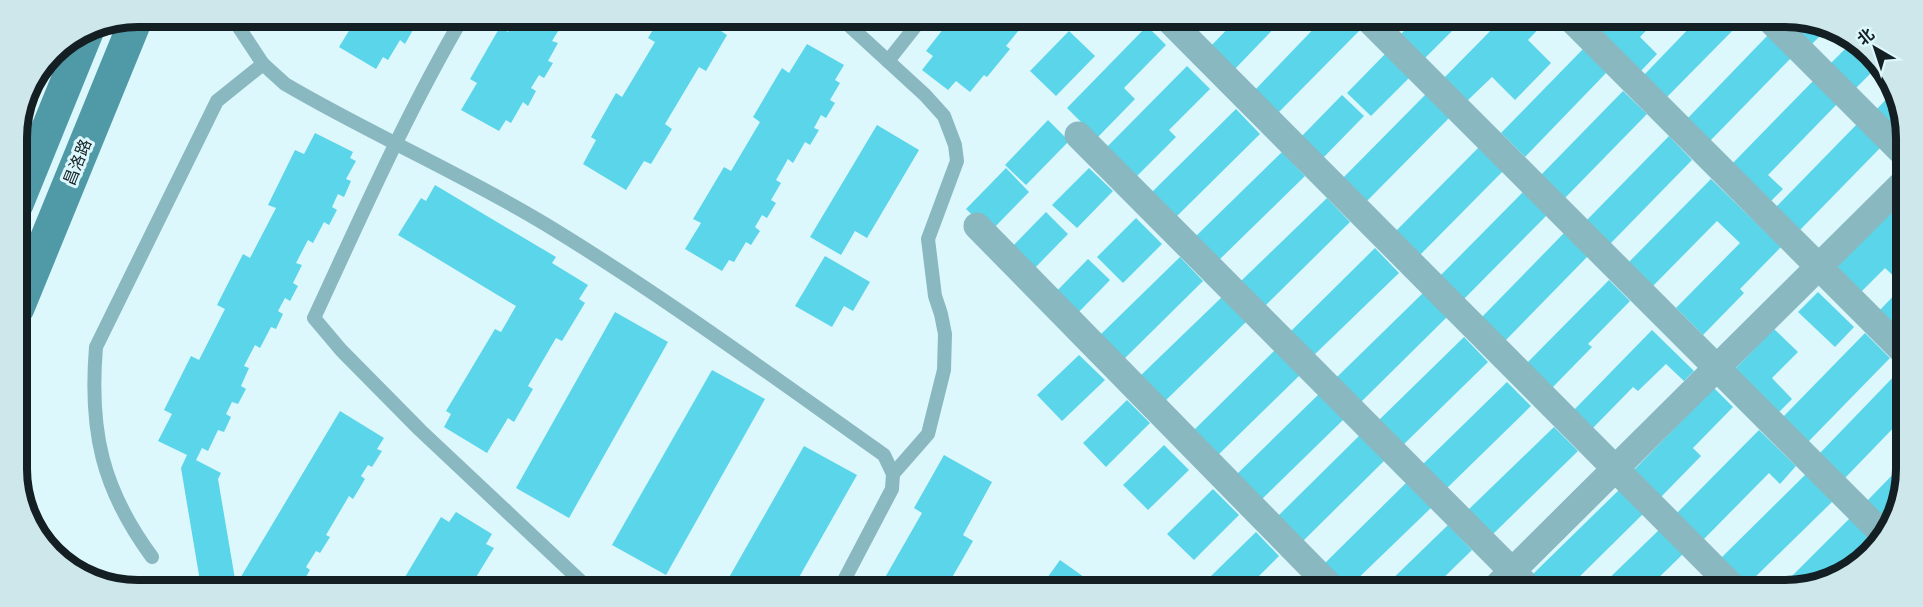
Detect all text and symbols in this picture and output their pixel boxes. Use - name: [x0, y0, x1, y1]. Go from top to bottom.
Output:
- north arrow: [1845, 18, 1905, 78]
- text: 北: [1852, 23, 1879, 50]
- street label: 昌洛路: [58, 136, 96, 188]

